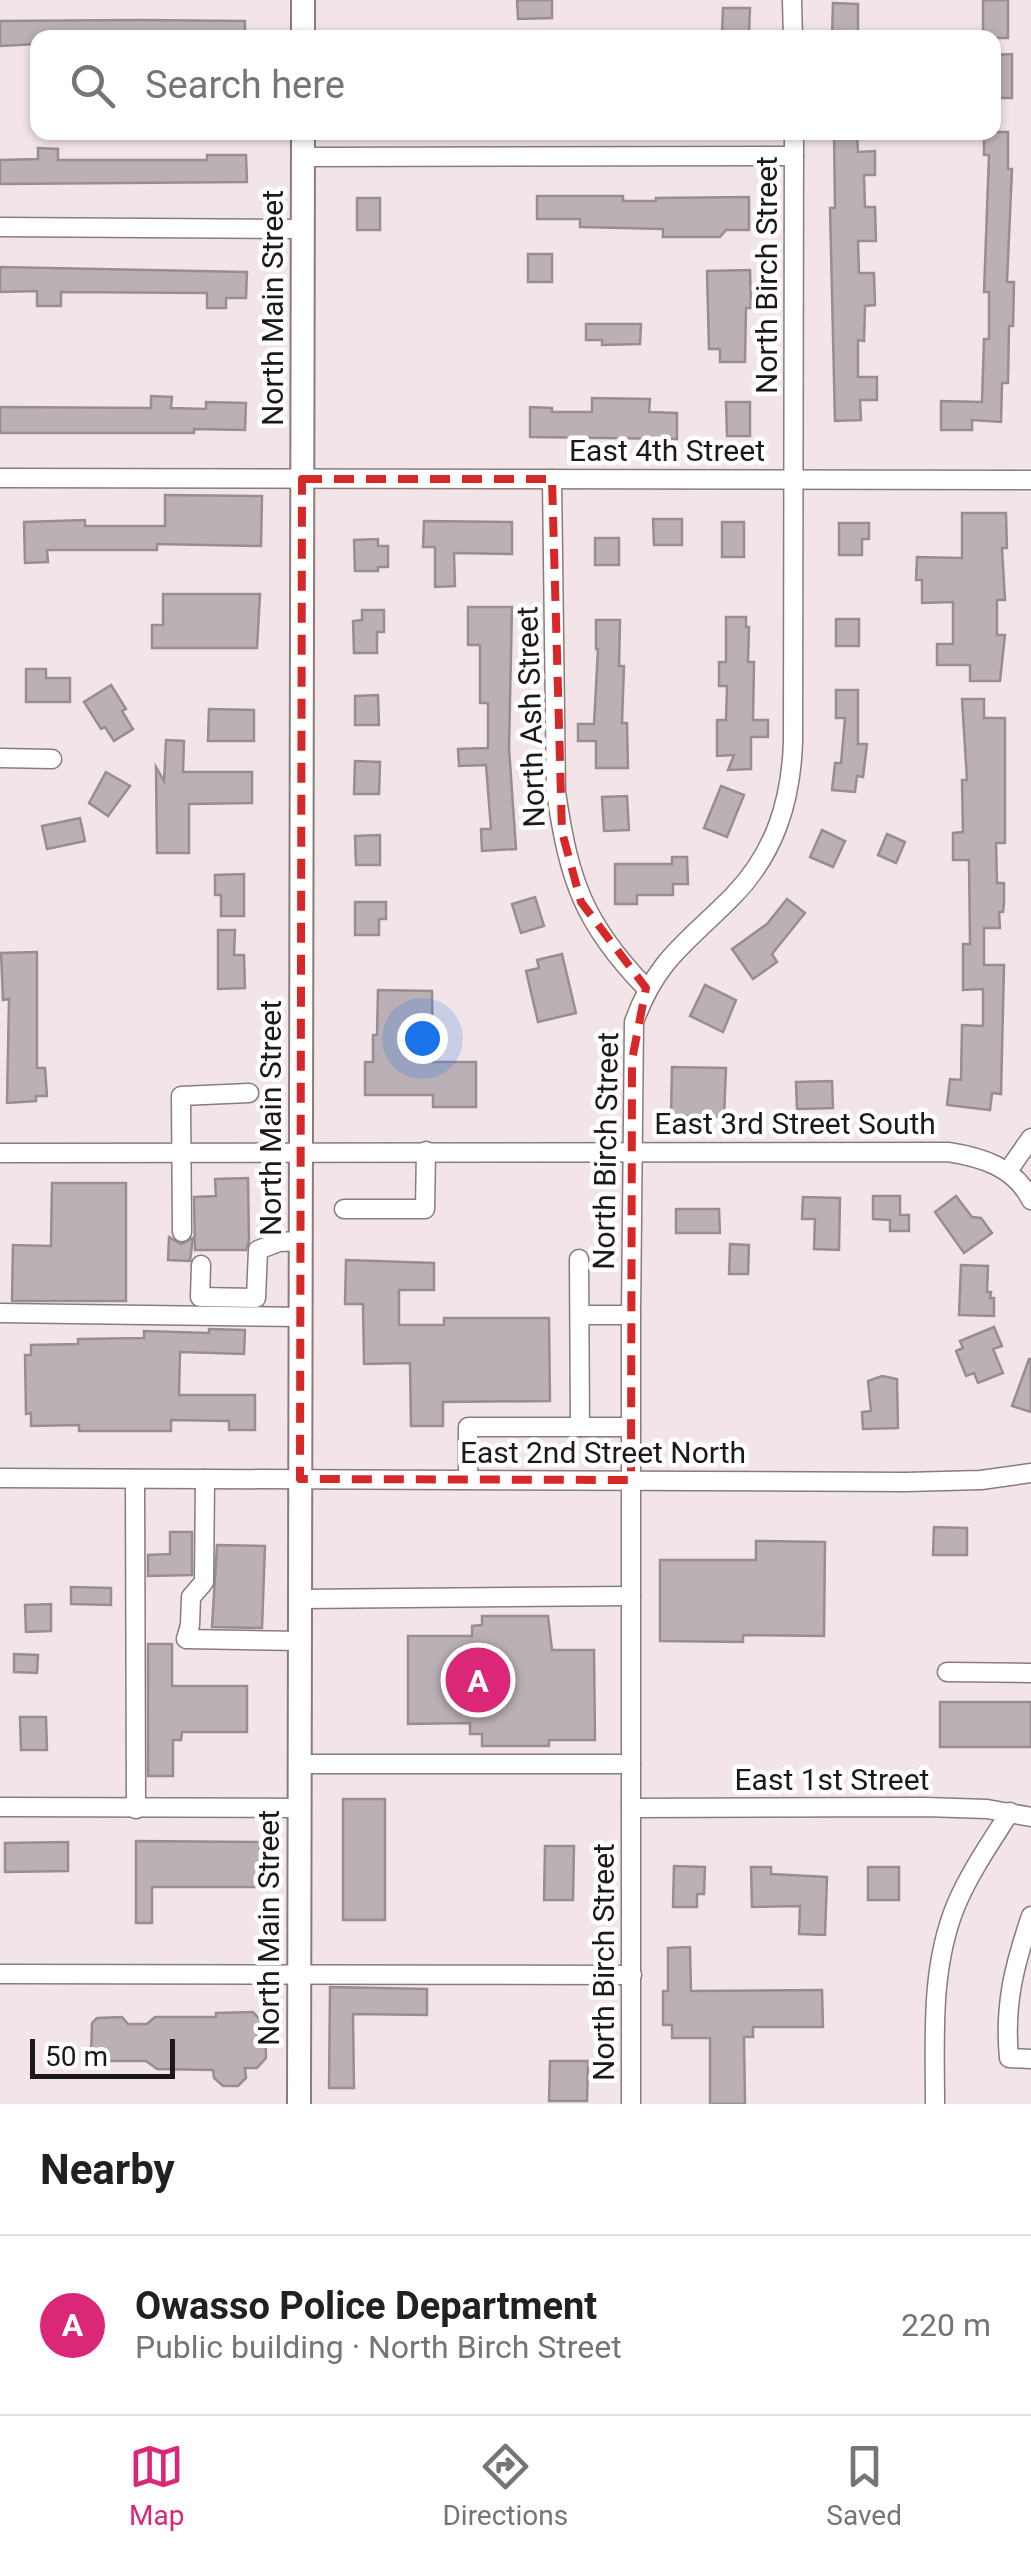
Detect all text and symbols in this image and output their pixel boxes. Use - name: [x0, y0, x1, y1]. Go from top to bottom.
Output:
- search box: [30, 30, 1001, 140]
- icon: search: [65, 58, 120, 113]
- text: Search here: [145, 63, 345, 107]
- street label: North Birch Street: [749, 156, 784, 394]
- street label: North Main Street: [255, 190, 290, 426]
- street label: East 4th Street: [569, 433, 765, 468]
- street label: North Ash Street: [509, 606, 552, 828]
- street label: North Main Street: [253, 1000, 288, 1236]
- your location: [397, 1013, 448, 1064]
- street label: North Birch Street: [586, 1032, 625, 1270]
- street label: East 3rd Street South: [654, 1106, 936, 1141]
- street label: East 2nd Street North: [460, 1435, 746, 1470]
- pin: A: [446, 1642, 510, 1718]
- street label: East 1st Street: [735, 1762, 929, 1797]
- street label: North Main Street: [251, 1810, 286, 2046]
- street label: North Birch Street: [586, 1843, 621, 2081]
- scale bar: [30, 2034, 175, 2078]
- text: 50 m: [45, 2040, 108, 2073]
- text: Nearby: [40, 2145, 175, 2194]
- text: Owasso Police Department: [135, 2284, 597, 2328]
- text: A: [62, 2306, 83, 2344]
- text: 220 m: [901, 2306, 991, 2344]
- text: Public building · North Birch Street: [135, 2328, 622, 2366]
- tab: Map: [129, 2439, 184, 2532]
- tab: Directions: [442, 2439, 568, 2532]
- tab: Saved: [826, 2439, 902, 2532]

